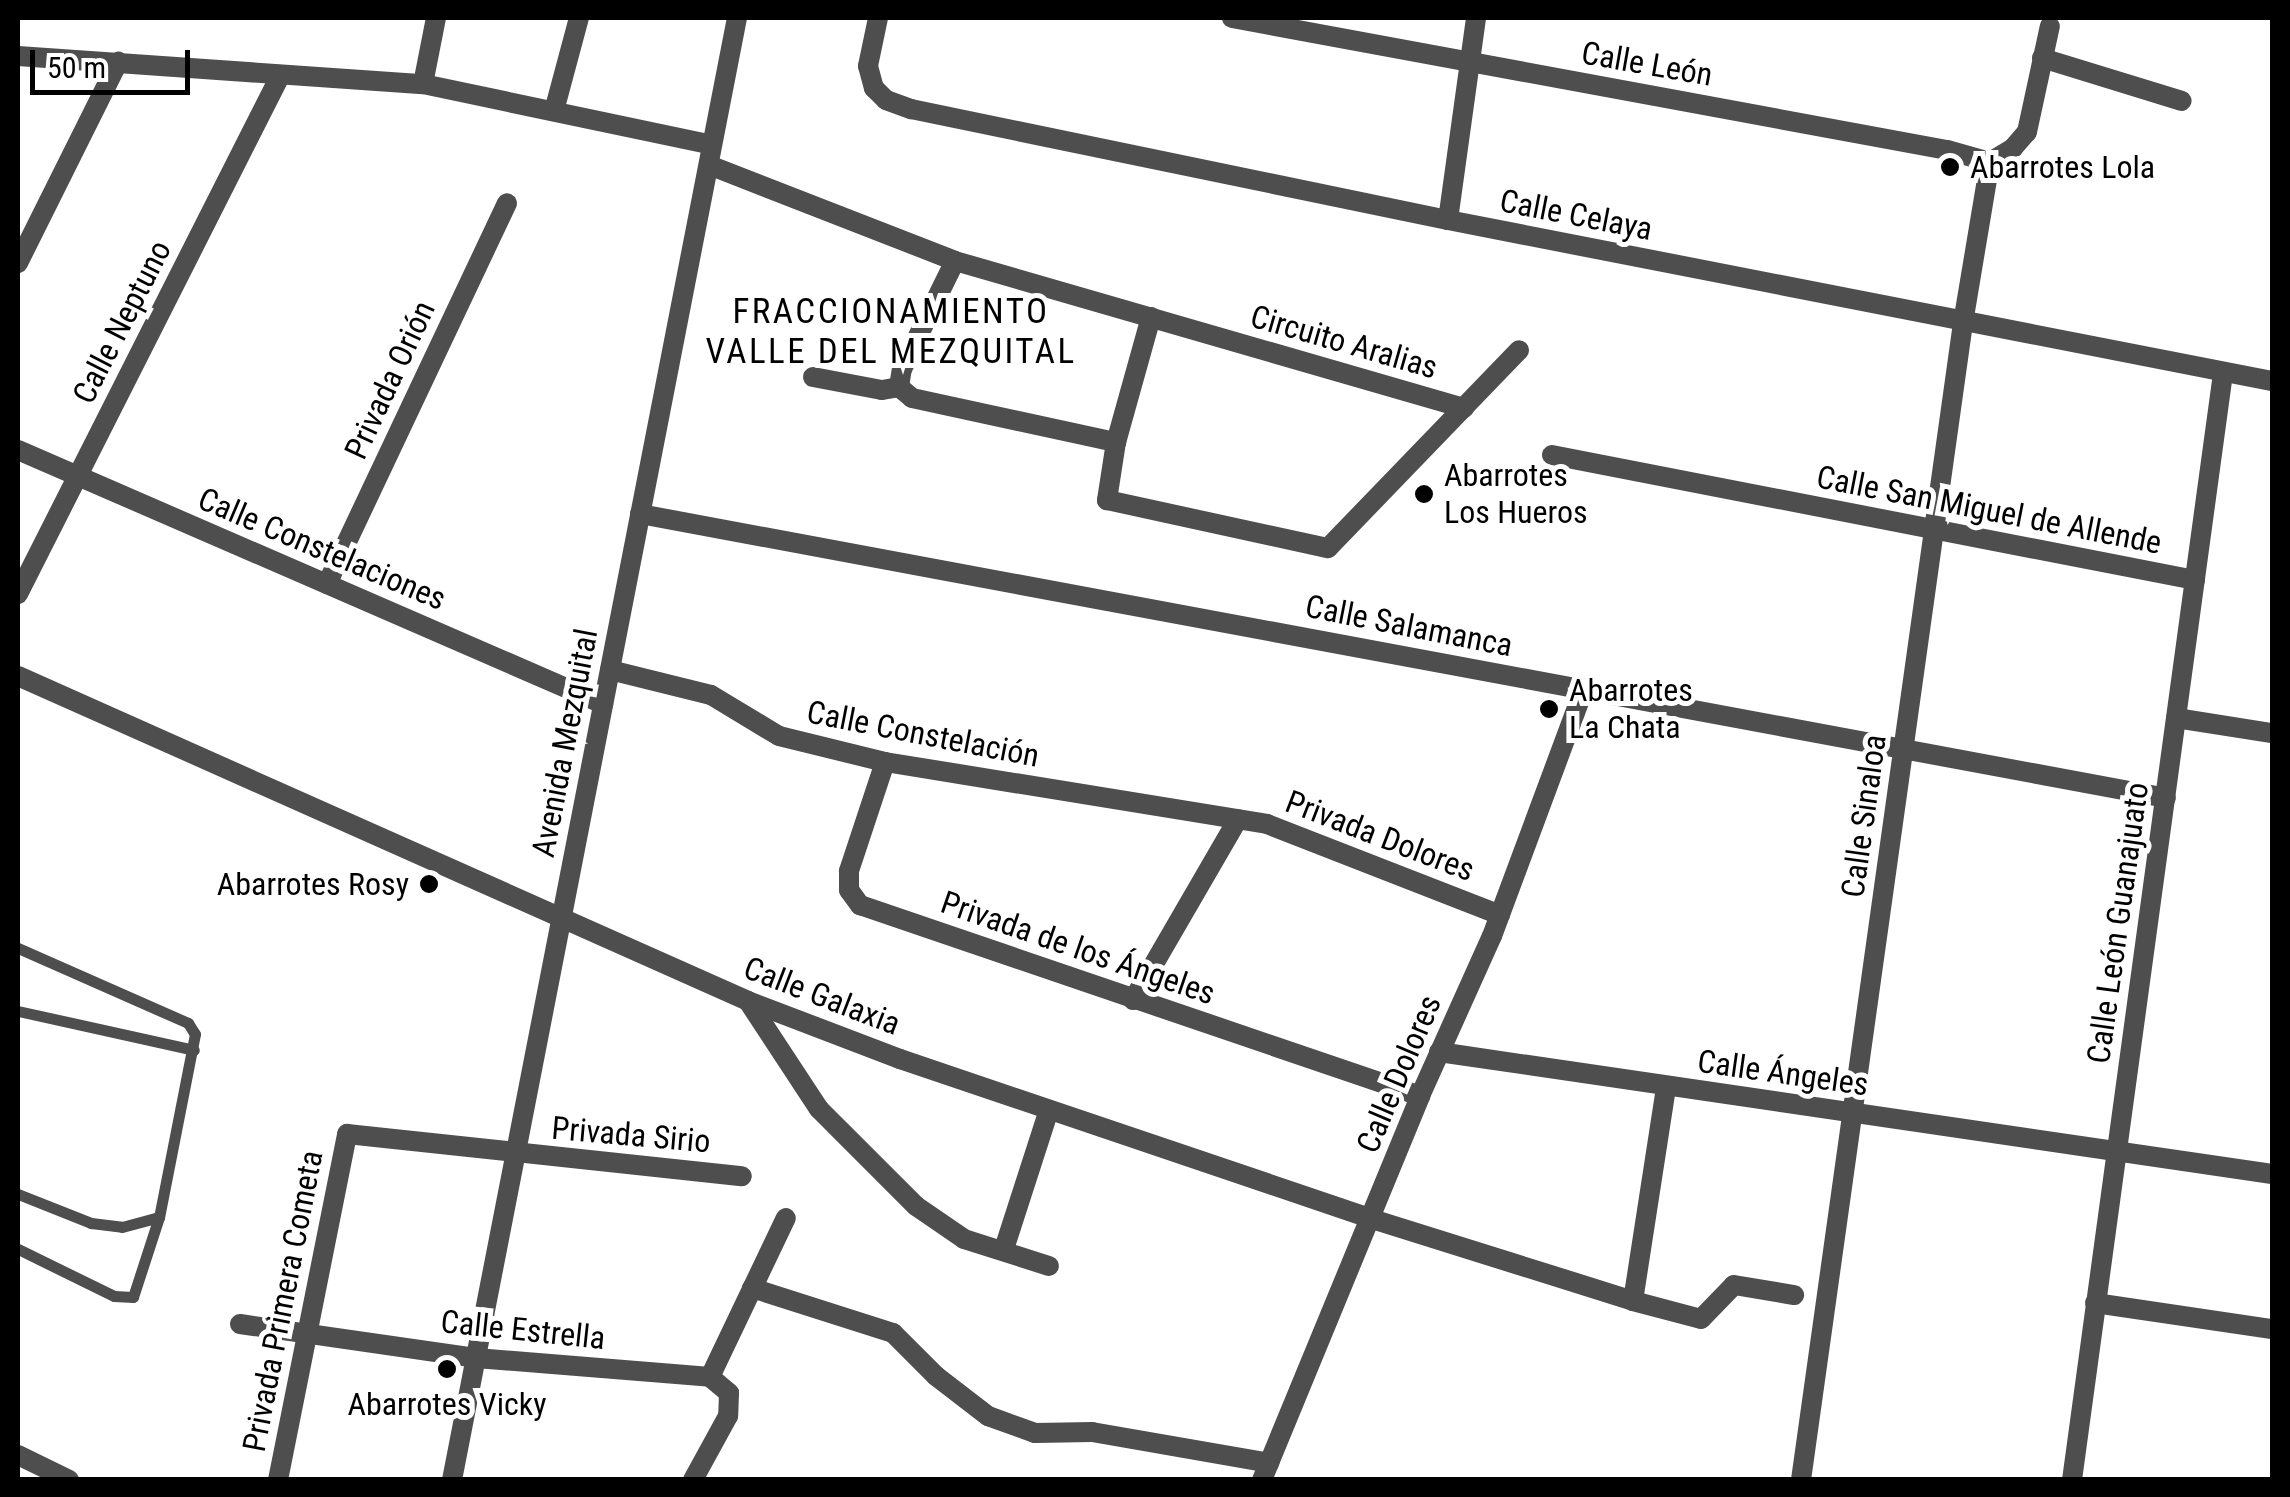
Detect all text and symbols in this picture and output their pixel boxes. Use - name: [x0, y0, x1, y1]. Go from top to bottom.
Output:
- scale bar: [35, 30, 195, 92]
- street label: Calle León: [1579, 34, 1715, 94]
- text: 50 m: [47, 50, 106, 85]
- place label: Abarrotes Lola: [1970, 148, 2155, 186]
- marker: Abarrotes Lola: [1939, 156, 1961, 178]
- street label: Calle Celaya: [1497, 181, 1655, 249]
- street label: Calle Neptuno: [65, 234, 179, 410]
- district label: FRACCIONAMIENTO VALLE DEL MEZQUITAL: [705, 291, 1077, 373]
- street label: Privada Orión: [337, 295, 443, 465]
- street label: Circuito Aralias: [1246, 297, 1442, 387]
- place label: Abarrotes Los Hueros: [1444, 457, 1588, 532]
- street label: Calle San Miguel de Allende: [1813, 458, 2165, 562]
- street label: Calle Constelaciones: [192, 480, 452, 618]
- marker: Abarrotes Los Hueros: [1413, 483, 1435, 505]
- street label: Calle Salamanca: [1302, 587, 1516, 665]
- street label: Avenida Mezquital: [524, 626, 606, 860]
- place label: Abarrotes La Chata: [1569, 672, 1693, 747]
- street label: Calle Constelación: [804, 693, 1042, 775]
- marker: Abarrotes La Chata: [1538, 698, 1560, 720]
- street label: Calle Sinaloa: [1834, 732, 1894, 900]
- street label: Calle León Guanajuato: [2079, 780, 2157, 1066]
- street label: Privada Dolores: [1280, 782, 1480, 890]
- place label: Abarrotes Rosy: [217, 865, 409, 903]
- marker: Abarrotes Rosy: [418, 873, 440, 895]
- street label: Privada de los Ángeles: [936, 883, 1220, 1013]
- street label: Calle Galaxia: [739, 949, 905, 1043]
- street label: Calle Dolores: [1349, 990, 1449, 1158]
- street label: Calle Ángeles: [1695, 1042, 1871, 1104]
- street label: Privada Sirio: [550, 1109, 712, 1161]
- street label: Privada Primera Cometa: [235, 1147, 331, 1455]
- street label: Calle Estrella: [439, 1302, 607, 1358]
- marker: Abarrotes Vicky: [436, 1358, 458, 1380]
- place label: Abarrotes Vicky: [347, 1385, 547, 1423]

